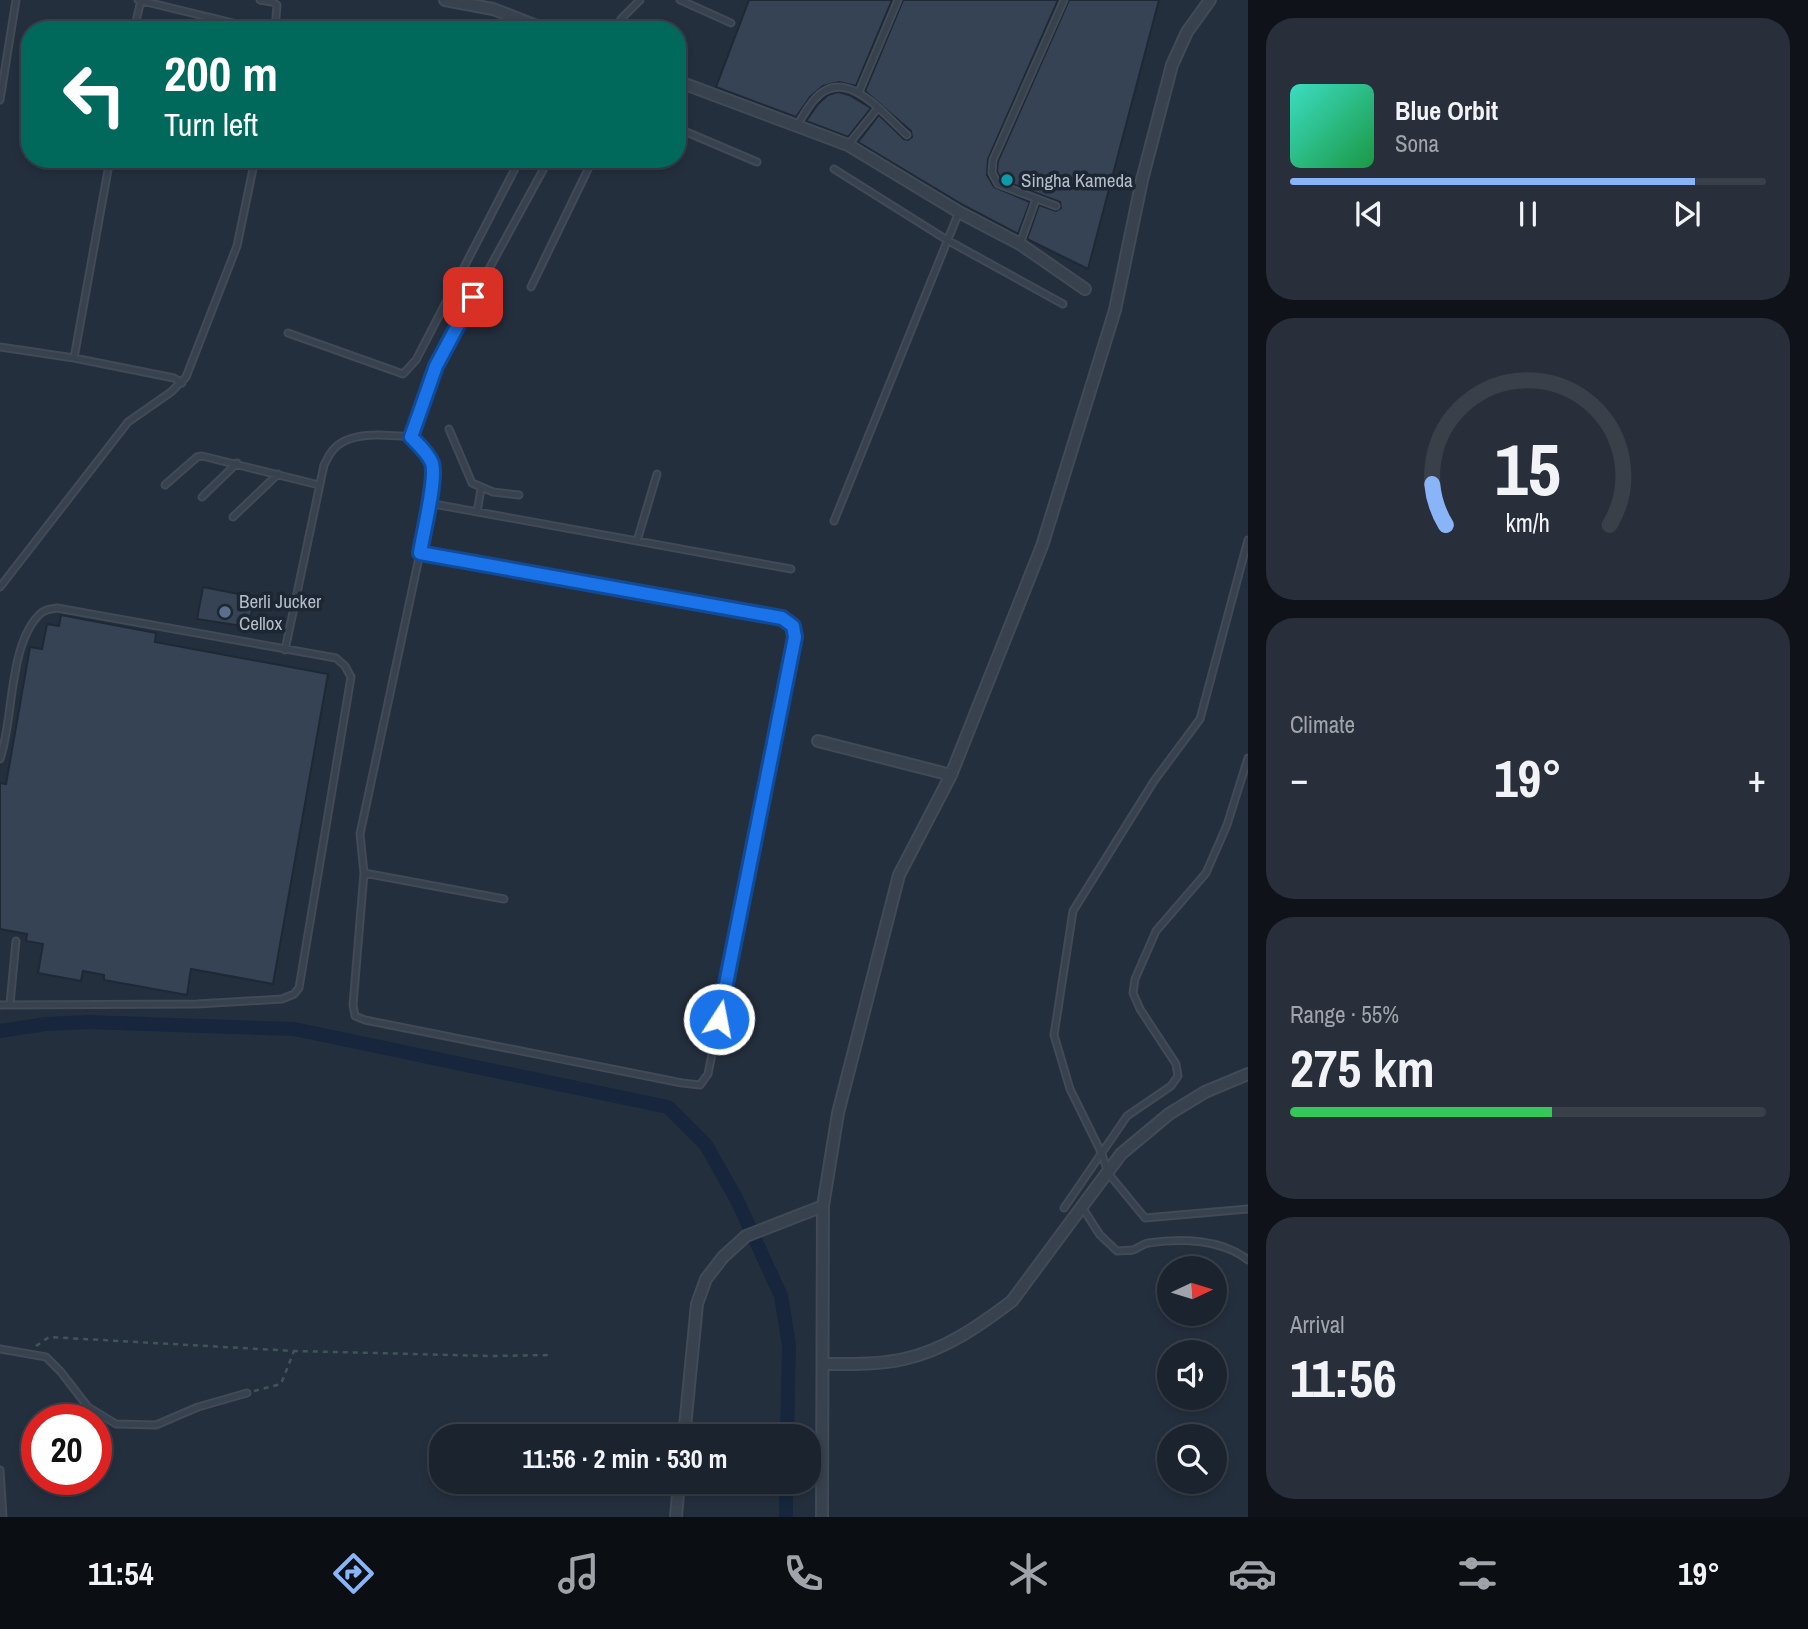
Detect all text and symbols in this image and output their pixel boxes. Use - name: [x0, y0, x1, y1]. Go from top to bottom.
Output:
- text: 200 m: [164, 40, 278, 106]
- icon: left: [49, 49, 140, 140]
- text: Blue Orbit: [1395, 93, 1498, 128]
- text: Turn left: [164, 103, 258, 146]
- text: Sona: [1395, 128, 1439, 159]
- place label: Singha Kameda: [1021, 167, 1133, 193]
- marker: Singha Kameda: [999, 172, 1015, 188]
- icon: previous: [1350, 195, 1388, 233]
- icon: pause: [1509, 195, 1547, 233]
- icon: next: [1668, 195, 1706, 233]
- pin: [443, 267, 503, 327]
- icon: arrive: [454, 278, 492, 316]
- text: 15: [1495, 420, 1561, 518]
- text: km/h: [1506, 505, 1550, 539]
- place label: Berli Jucker Cellox: [239, 588, 322, 636]
- marker: Berli Jucker Cellox: [217, 604, 233, 620]
- text: Climate: [1290, 709, 1355, 740]
- text: 19°: [1494, 743, 1562, 813]
- text: −: [1290, 753, 1308, 804]
- text: +: [1748, 753, 1766, 804]
- position arrow: [682, 982, 756, 1056]
- text: Range · 55%: [1290, 999, 1399, 1030]
- text: 275 km: [1290, 1033, 1435, 1103]
- north arrow: [1157, 1256, 1227, 1326]
- map controls: [1157, 1256, 1227, 1494]
- text: Arrival: [1290, 1309, 1345, 1340]
- button: sound: [1157, 1340, 1227, 1410]
- text: 11:56: [1290, 1343, 1397, 1413]
- speed limit sign: 20: [21, 1404, 112, 1495]
- button: search: [1157, 1424, 1227, 1494]
- text: 11:56 · 2 min · 530 m: [522, 1441, 728, 1476]
- icon: directions: [329, 1549, 378, 1598]
- icon: music: [554, 1549, 603, 1598]
- icon: phone: [779, 1549, 828, 1598]
- icon: climate: [1004, 1549, 1053, 1598]
- icon: car: [1228, 1549, 1277, 1598]
- icon: filters: [1453, 1549, 1502, 1598]
- text: 11:54: [88, 1552, 154, 1595]
- text: 19°: [1678, 1552, 1720, 1595]

